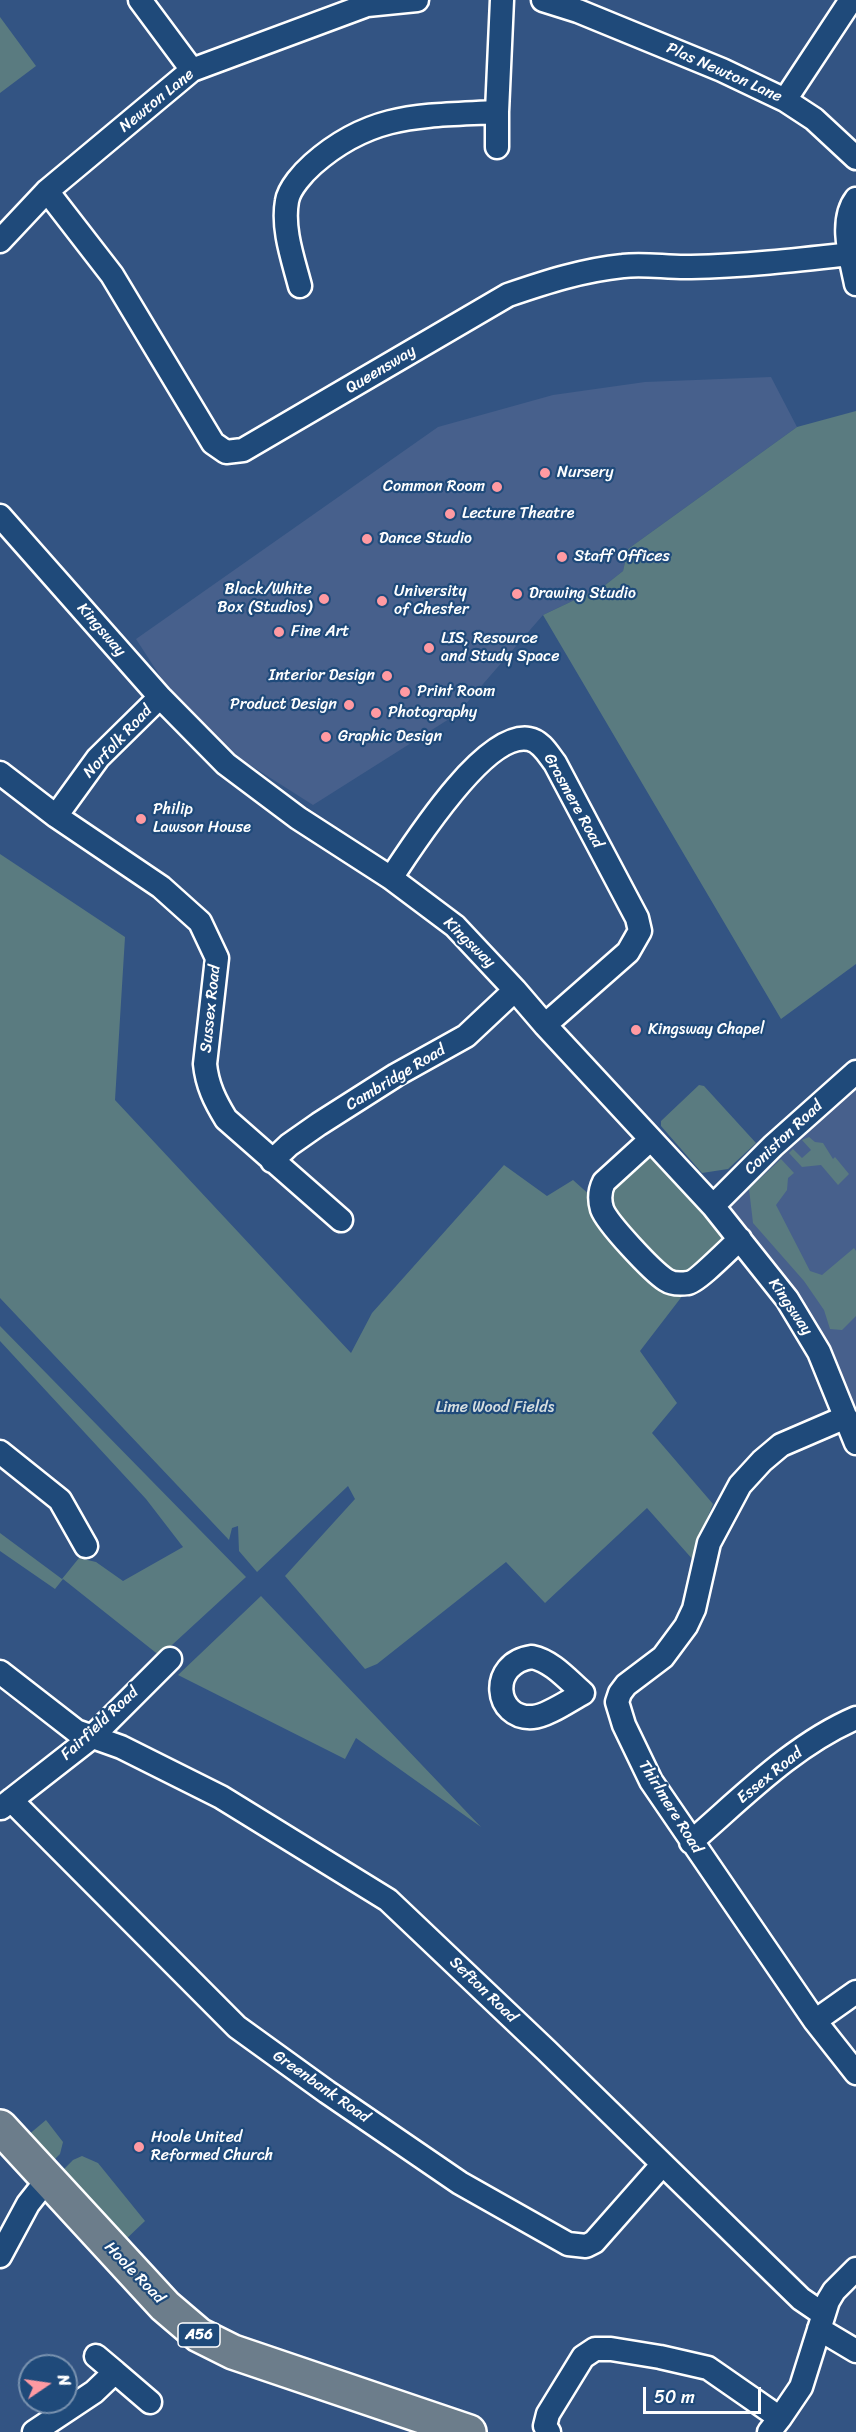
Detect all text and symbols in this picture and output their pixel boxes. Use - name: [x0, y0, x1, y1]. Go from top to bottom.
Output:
- street label: Plas Newton Lane: [663, 39, 785, 107]
- street label: Newton Lane: [116, 65, 198, 137]
- street label: Queensway: [343, 342, 419, 398]
- place label: Nursery: [557, 463, 614, 483]
- marker: Nursery: [538, 466, 552, 480]
- place label: Common Room: [383, 477, 485, 497]
- marker: Common Room: [490, 480, 504, 494]
- place label: Lecture Theatre: [462, 504, 574, 524]
- marker: Lecture Theatre: [443, 507, 457, 521]
- place label: Dance Studio: [379, 529, 472, 549]
- marker: Dance Studio: [360, 532, 374, 546]
- place label: Staff Offices: [574, 547, 670, 567]
- marker: Staff Offices: [555, 550, 569, 564]
- place label: Black/White Box (Studios): [217, 580, 312, 618]
- place label: University of Chester: [394, 582, 469, 620]
- place label: Drawing Studio: [529, 584, 636, 604]
- marker: Drawing Studio: [510, 587, 524, 601]
- marker: Black/White Box (Studios): [317, 592, 331, 606]
- marker: University of Chester: [375, 594, 389, 608]
- street label: Kingsway: [72, 599, 130, 661]
- place label: Fine Art: [291, 622, 349, 642]
- marker: Fine Art: [272, 625, 286, 639]
- place label: LIS, Resource and Study Space: [441, 629, 559, 667]
- marker: LIS, Resource and Study Space: [422, 641, 436, 655]
- place label: Interior Design: [269, 666, 375, 686]
- marker: Interior Design: [380, 669, 394, 683]
- place label: Print Room: [417, 682, 495, 702]
- marker: Print Room: [398, 685, 412, 699]
- place label: Product Design: [230, 695, 337, 715]
- marker: Product Design: [342, 698, 356, 712]
- street label: Norfolk Road: [79, 702, 157, 782]
- place label: Photography: [388, 703, 477, 723]
- marker: Photography: [369, 706, 383, 720]
- place label: Graphic Design: [338, 727, 442, 747]
- marker: Graphic Design: [319, 730, 333, 744]
- street label: Grasmere Road: [539, 750, 607, 852]
- place label: Philip Lawson House: [153, 800, 251, 838]
- marker: Philip Lawson House: [134, 812, 148, 826]
- street label: Kingsway: [439, 914, 499, 972]
- street label: Sussex Road: [197, 964, 225, 1054]
- place label: Kingsway Chapel: [648, 1020, 765, 1040]
- marker: Kingsway Chapel: [629, 1023, 643, 1037]
- street label: Cambridge Road: [343, 1041, 449, 1115]
- street label: Coniston Road: [741, 1097, 827, 1179]
- street label: Kingsway: [764, 1275, 816, 1339]
- park label: Lime Wood Fields: [436, 1398, 554, 1418]
- street label: Fairfield Road: [57, 1683, 143, 1765]
- street label: Essex Road: [733, 1744, 807, 1808]
- street label: Thirlmere Road: [634, 1757, 706, 1857]
- street label: Sefton Road: [445, 1953, 521, 2027]
- street label: Greenbank Road: [269, 2047, 373, 2127]
- place label: Hoole United Reformed Church: [151, 2128, 273, 2166]
- marker: Hoole United Reformed Church: [132, 2140, 146, 2154]
- street label: Hoole Road: [100, 2238, 168, 2308]
- road number: A56: [178, 2323, 220, 2347]
- north arrow: [18, 2354, 78, 2414]
- text: N: [49, 2372, 79, 2389]
- scale bar: [646, 2375, 764, 2413]
- text: 50 m: [654, 2381, 695, 2413]

